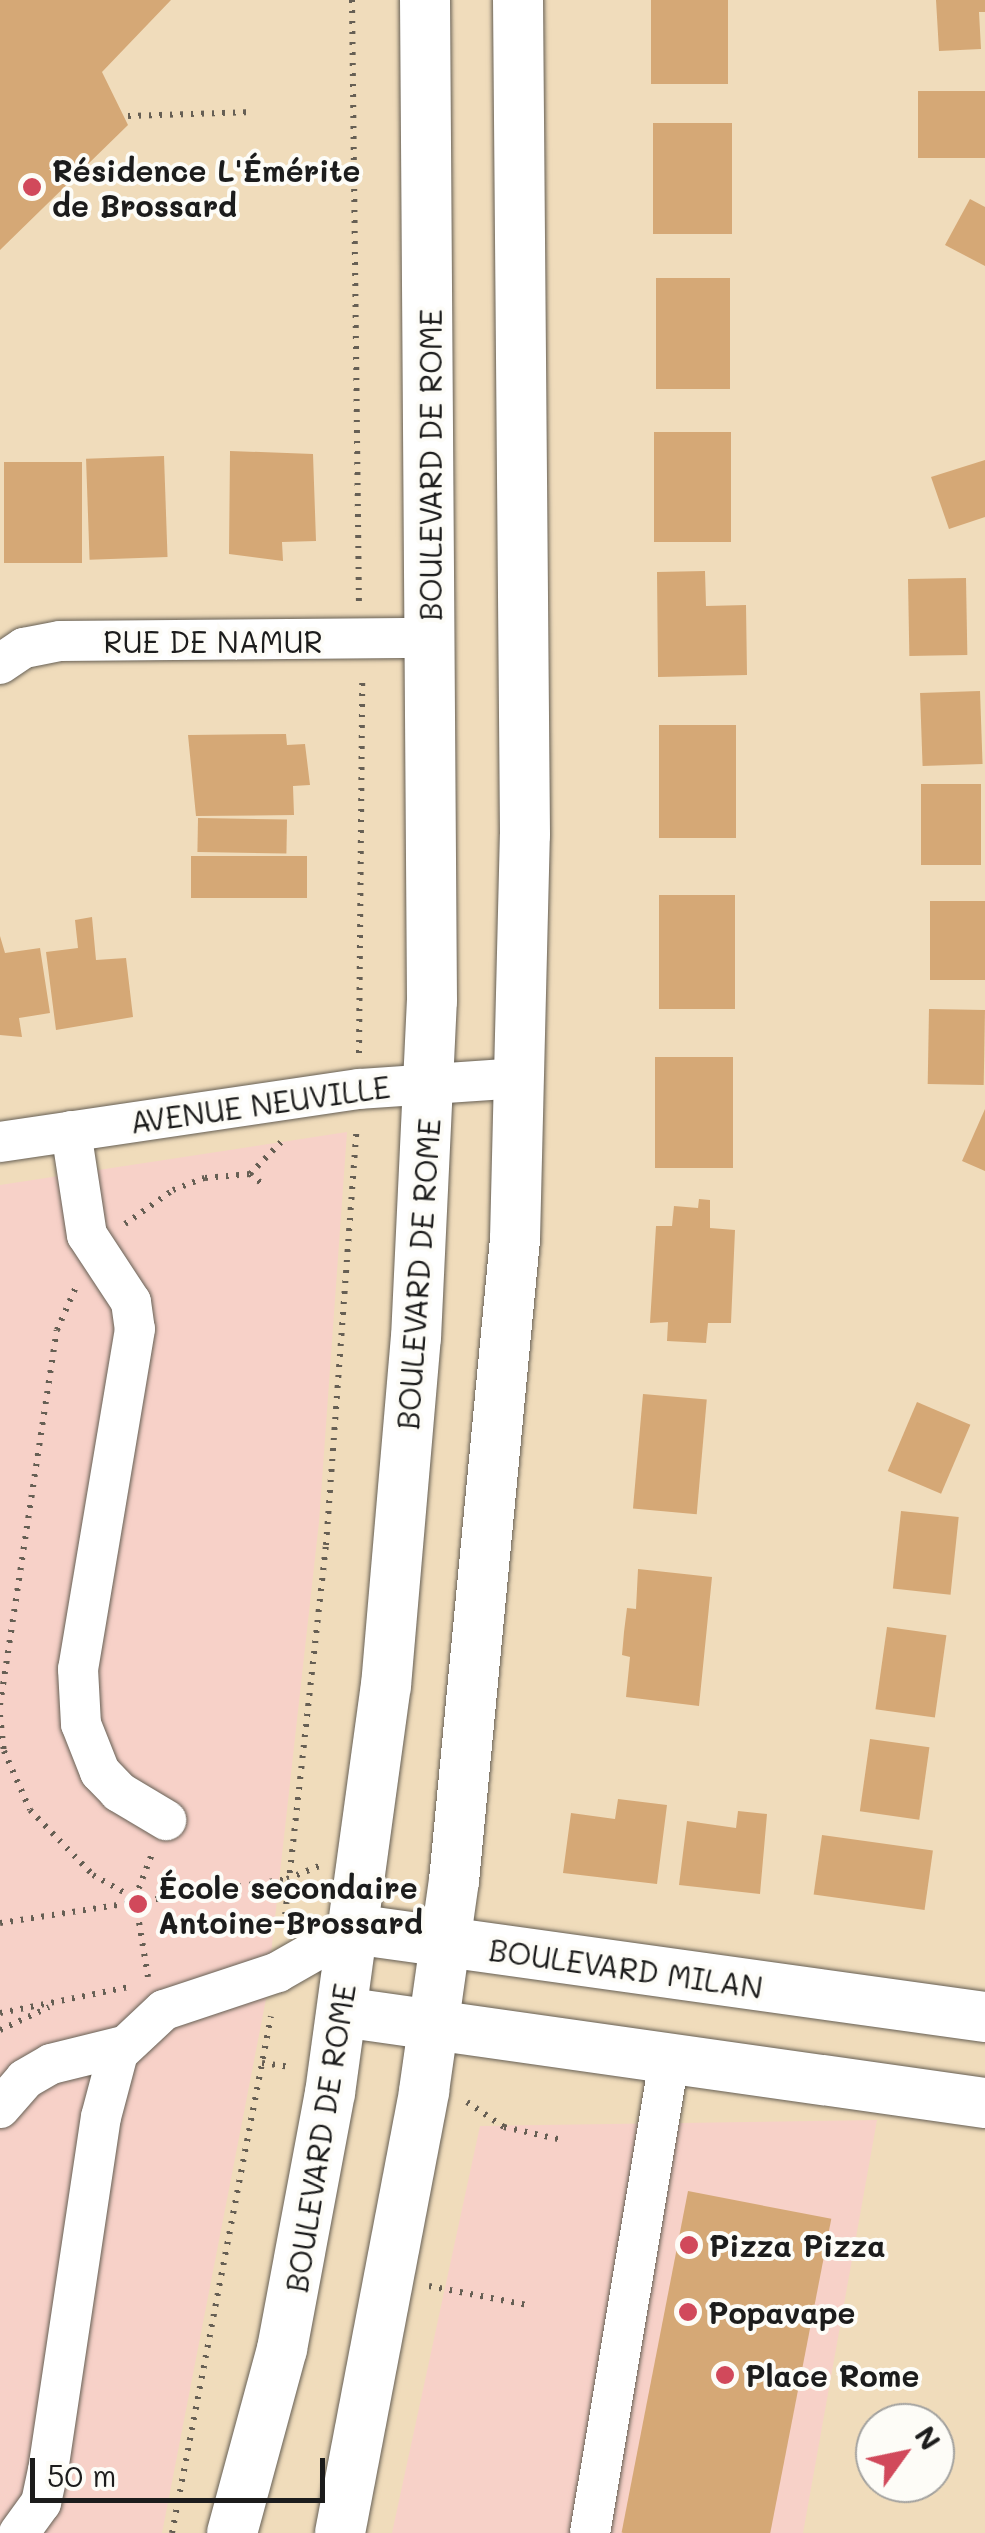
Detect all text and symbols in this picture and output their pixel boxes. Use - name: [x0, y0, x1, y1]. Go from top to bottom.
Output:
- place label: Résidence L'Émérite de Brossard: [52, 152, 360, 222]
- marker: Résidence L'Émérite de Brossard: [21, 176, 43, 198]
- street label: BOULEVARD DE ROME: [412, 309, 448, 621]
- street label: RUE DE NAMUR: [103, 623, 323, 659]
- street label: AVENUE NEUVILLE: [128, 1068, 392, 1140]
- street label: BOULEVARD DE ROME: [389, 1117, 447, 1431]
- place label: École secondaire Antoine-Brossard: [158, 1869, 423, 1940]
- marker: École secondaire Antoine-Brossard: [127, 1893, 149, 1915]
- street label: BOULEVARD MILAN: [487, 1931, 765, 2005]
- street label: BOULEVARD DE ROME: [278, 1981, 362, 2295]
- place label: Pizza Pizza: [709, 2227, 886, 2263]
- marker: Pizza Pizza: [678, 2234, 700, 2256]
- place label: Popavape: [708, 2294, 855, 2330]
- marker: Popavape: [677, 2301, 699, 2323]
- place label: Place Rome: [745, 2357, 919, 2393]
- marker: Place Rome: [714, 2364, 736, 2386]
- north arrow: [855, 2403, 955, 2503]
- text: N: [908, 2419, 949, 2456]
- scale bar: [35, 2438, 330, 2500]
- text: 50 m: [47, 2455, 117, 2495]

